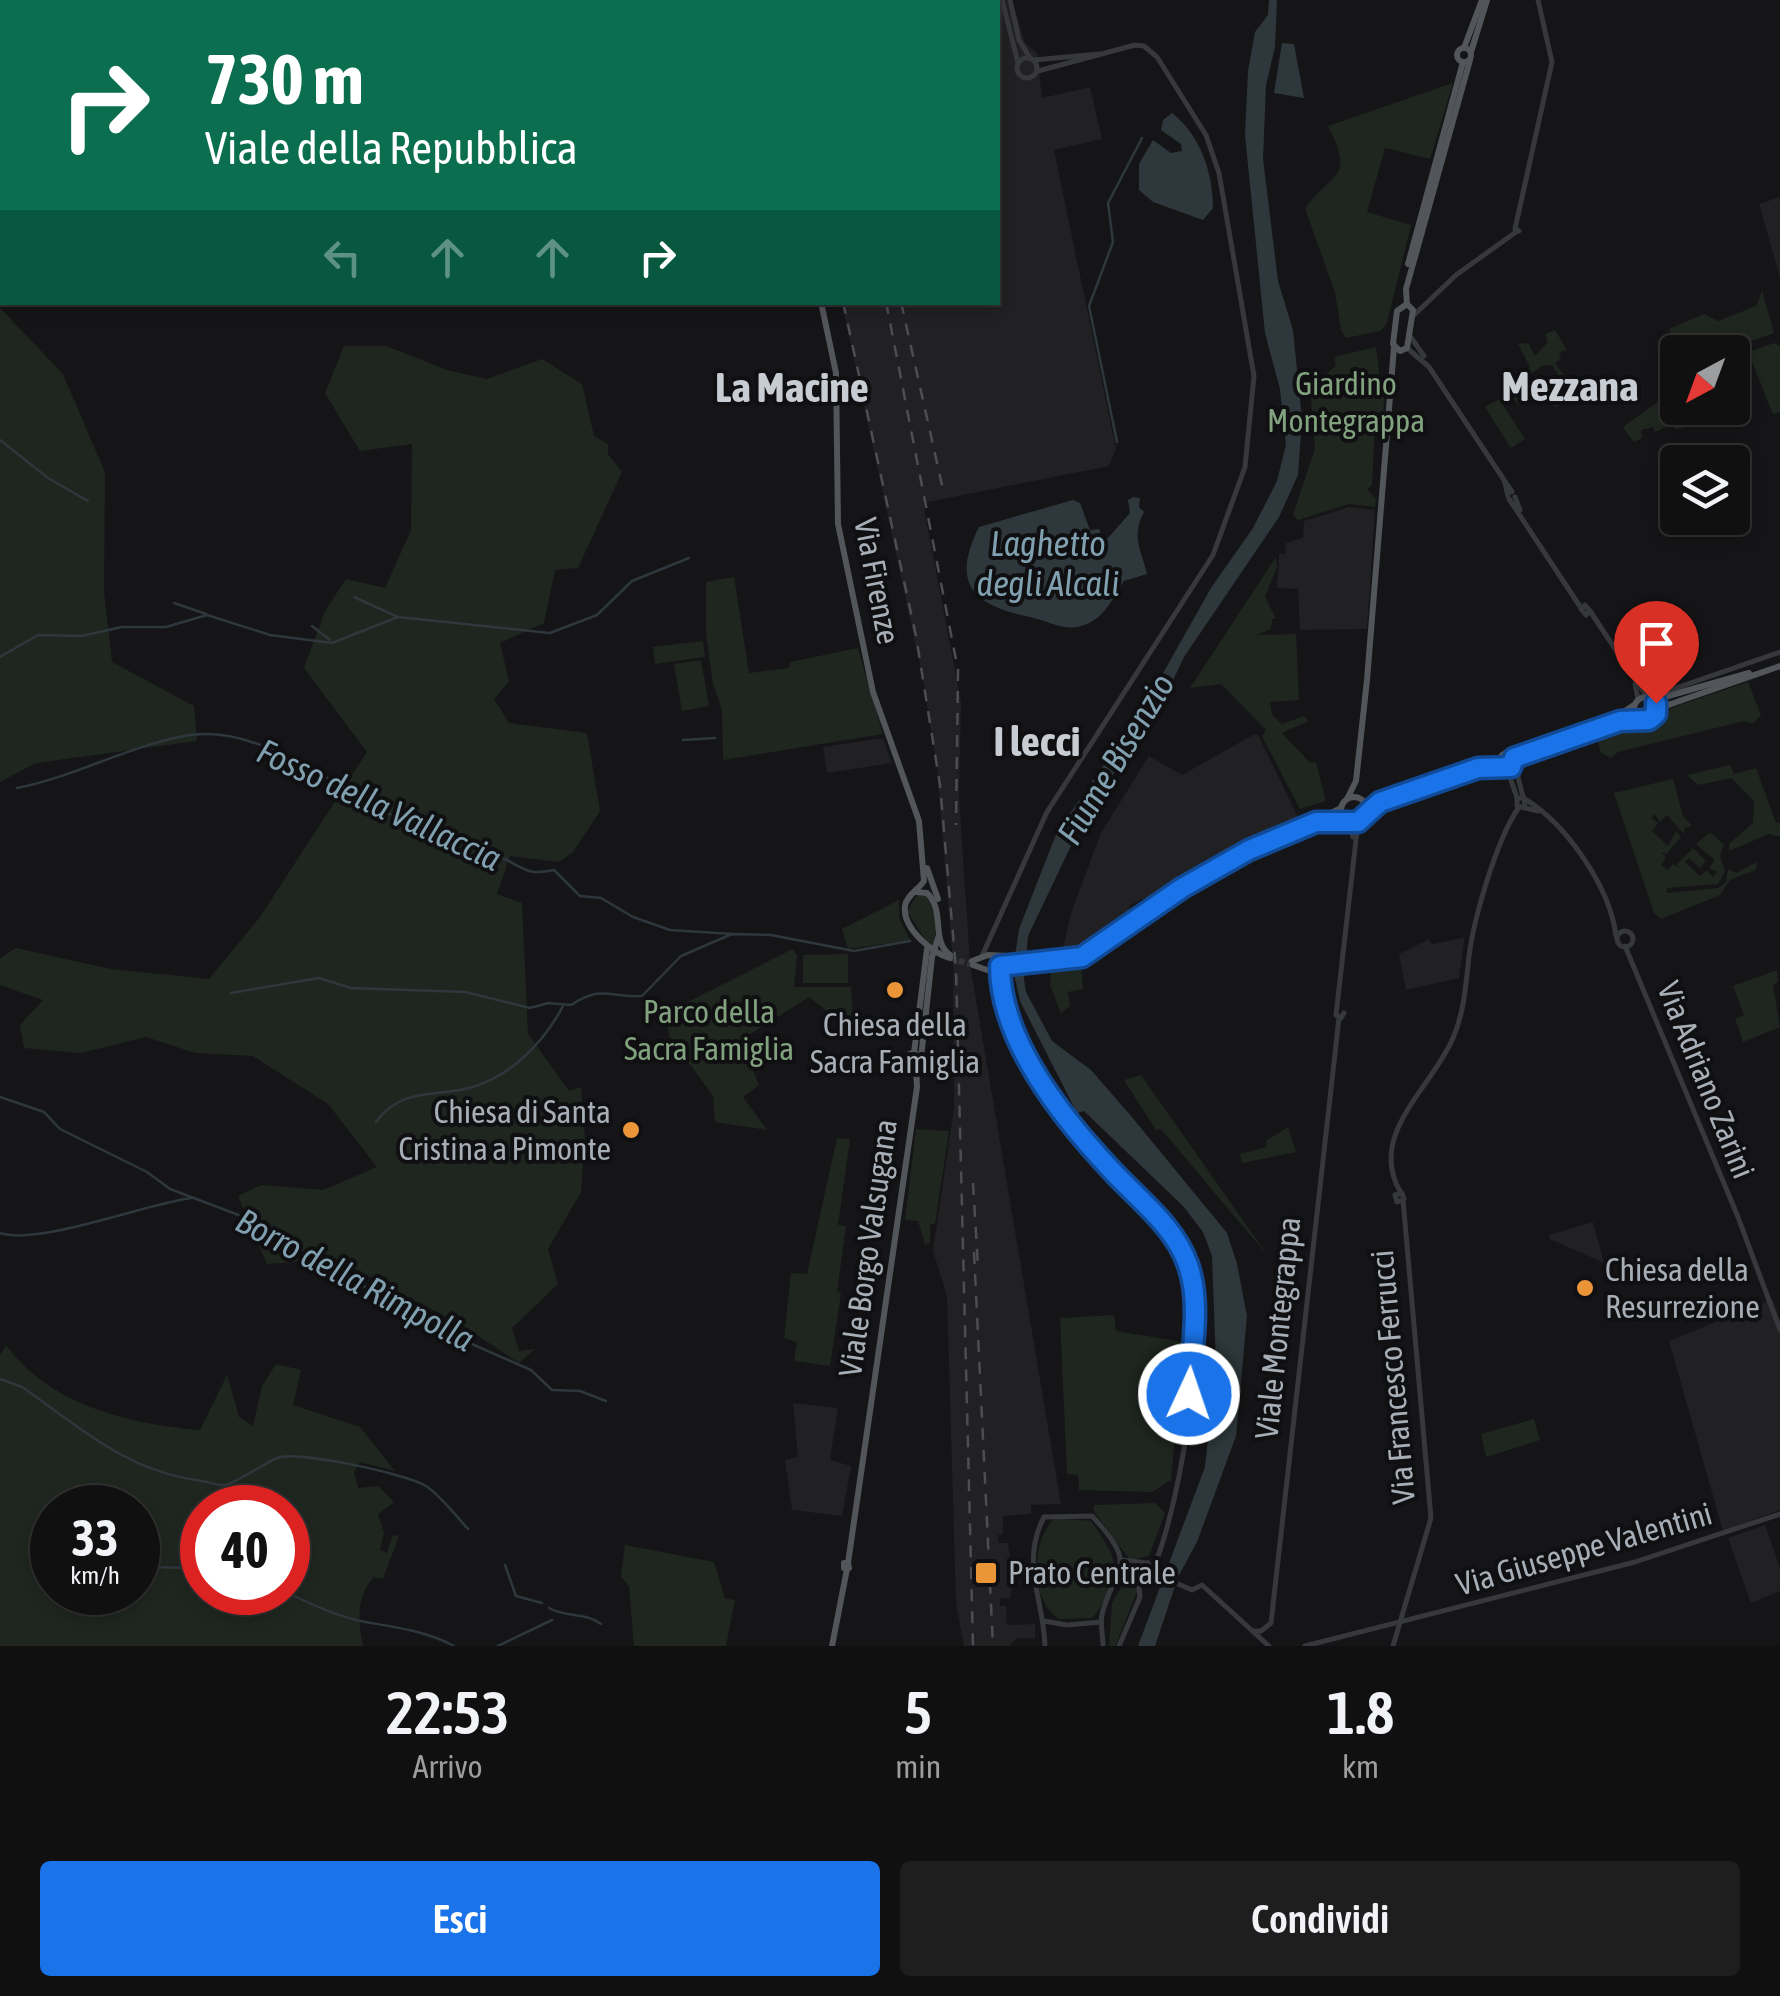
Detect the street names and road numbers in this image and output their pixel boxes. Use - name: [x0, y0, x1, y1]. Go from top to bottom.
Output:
- street label: Via Firenze: [847, 515, 908, 647]
- street label: Via Adriano Zarini: [1650, 976, 1763, 1184]
- street label: Viale Borgo Valsugana: [831, 1117, 904, 1379]
- street label: Viale Montegrappa: [1247, 1215, 1308, 1441]
- street label: Via Francesco Ferrucci: [1363, 1248, 1422, 1506]
- street label: Via Giuseppe Valentini: [1452, 1494, 1716, 1603]

